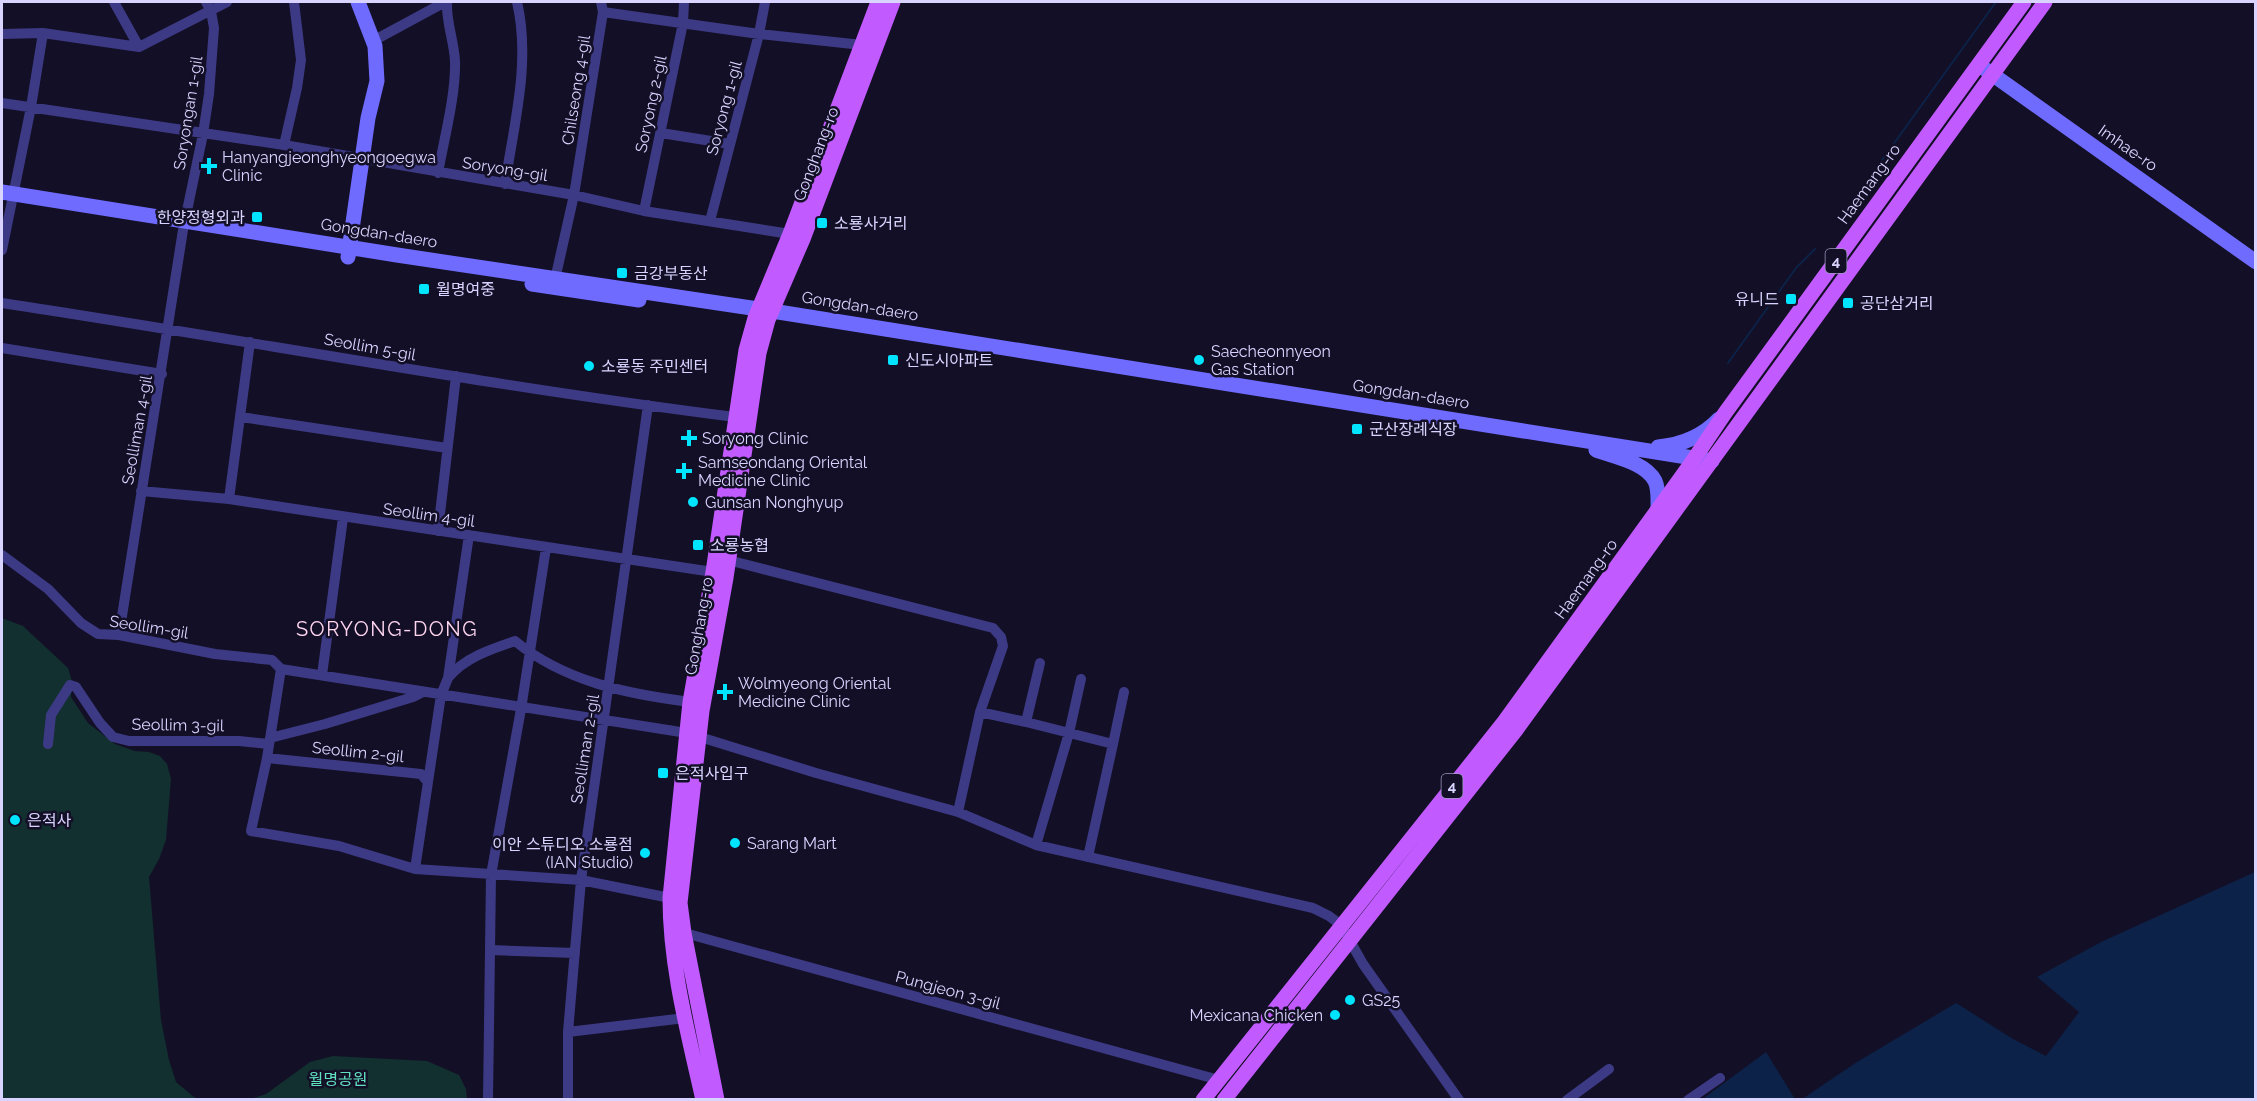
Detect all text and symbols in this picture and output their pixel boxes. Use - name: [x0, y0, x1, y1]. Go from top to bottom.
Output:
- street label: Chilseong 4-gil: [558, 33, 594, 146]
- street label: Soryong 2-gil: [631, 53, 671, 154]
- street label: Soryongan 1-gil: [170, 54, 206, 171]
- street label: Soryong 1-gil: [702, 58, 746, 157]
- street label: Gonghang-ro: [789, 104, 843, 204]
- street label: Imhae-ro: [2095, 121, 2161, 175]
- street label: Haemang-ro: [1834, 140, 1904, 228]
- place label: Hanyangjeonghyeongoegwa Clinic: [222, 148, 436, 185]
- street label: Soryong-gil: [461, 153, 550, 185]
- marker: Hanyangjeonghyeongoegwa Clinic: [200, 157, 218, 175]
- place label: 한양정형외과: [157, 208, 245, 227]
- marker: 한양정형외과: [250, 210, 264, 224]
- street label: Gongdan-daero: [319, 214, 439, 252]
- place label: 소룡사거리: [834, 214, 908, 233]
- marker: 소룡사거리: [815, 216, 829, 230]
- road number: 4: [1826, 249, 1846, 273]
- place label: 금강부동산: [634, 264, 708, 283]
- marker: 금강부동산: [615, 266, 629, 280]
- place label: 월명여중: [436, 280, 495, 299]
- marker: 월명여중: [417, 282, 431, 296]
- street label: Gongdan-daero: [800, 287, 920, 325]
- place label: 유니드: [1735, 290, 1779, 309]
- marker: 유니드: [1784, 292, 1798, 306]
- place label: 공단삼거리: [1860, 294, 1934, 313]
- marker: 공단삼거리: [1841, 296, 1855, 310]
- street label: Seollim 5-gil: [323, 330, 418, 365]
- place label: Saecheonnyeon Gas Station: [1211, 342, 1331, 379]
- place label: 신도시아파트: [905, 351, 993, 370]
- marker: 신도시아파트: [886, 353, 900, 367]
- marker: Saecheonnyeon Gas Station: [1192, 353, 1206, 367]
- place label: 소룡동 주민센터: [601, 357, 708, 376]
- marker: 소룡동 주민센터: [582, 359, 596, 373]
- street label: Seolliman 4-gil: [118, 373, 156, 486]
- street label: Gongdan-daero: [1351, 375, 1471, 413]
- place label: 군산장례식장: [1369, 420, 1458, 439]
- marker: 군산장례식장: [1350, 422, 1364, 436]
- marker: Soryong Clinic: [680, 429, 698, 447]
- place label: Soryong Clinic: [702, 429, 809, 448]
- place label: Samseondang Oriental Medicine Clinic: [698, 453, 868, 490]
- marker: Samseondang Oriental Medicine Clinic: [675, 462, 693, 480]
- place label: Gunsan Nonghyup: [705, 493, 843, 512]
- marker: Gunsan Nonghyup: [686, 495, 700, 509]
- street label: Seollim 4-gil: [382, 499, 477, 531]
- street label: Haemang-ro: [1551, 535, 1621, 623]
- place label: 소룡농협: [710, 536, 769, 555]
- marker: 소룡농협: [691, 538, 705, 552]
- street label: Gonghang-ro: [681, 576, 717, 676]
- street label: Seollim-gil: [108, 611, 191, 643]
- district label: SORYONG-DONG: [296, 617, 478, 641]
- place label: Wolmyeong Oriental Medicine Clinic: [738, 674, 891, 711]
- marker: Wolmyeong Oriental Medicine Clinic: [716, 683, 734, 701]
- street label: Seolliman 2-gil: [567, 692, 603, 805]
- street label: Seollim 3-gil: [132, 715, 225, 735]
- street label: Seollim 2-gil: [311, 738, 406, 766]
- place label: 은적사입구: [675, 764, 749, 783]
- marker: 은적사입구: [656, 766, 670, 780]
- road number: 4: [1442, 774, 1462, 798]
- place label: 은적사: [27, 811, 71, 830]
- marker: 은적사: [8, 813, 22, 827]
- place label: Sarang Mart: [747, 834, 837, 853]
- place label: 이안 스튜디오 소룡점 (IAN Studio): [492, 835, 633, 872]
- marker: Sarang Mart: [728, 836, 742, 850]
- marker: 이안 스튜디오 소룡점 (IAN Studio): [638, 846, 652, 860]
- street label: Pungjeon 3-gil: [893, 967, 1003, 1013]
- place label: GS25: [1362, 991, 1401, 1010]
- marker: GS25: [1343, 993, 1357, 1007]
- place label: Mexicana Chicken: [1189, 1006, 1323, 1025]
- marker: Mexicana Chicken: [1328, 1008, 1342, 1022]
- park label: 월명공원: [309, 1070, 367, 1089]

